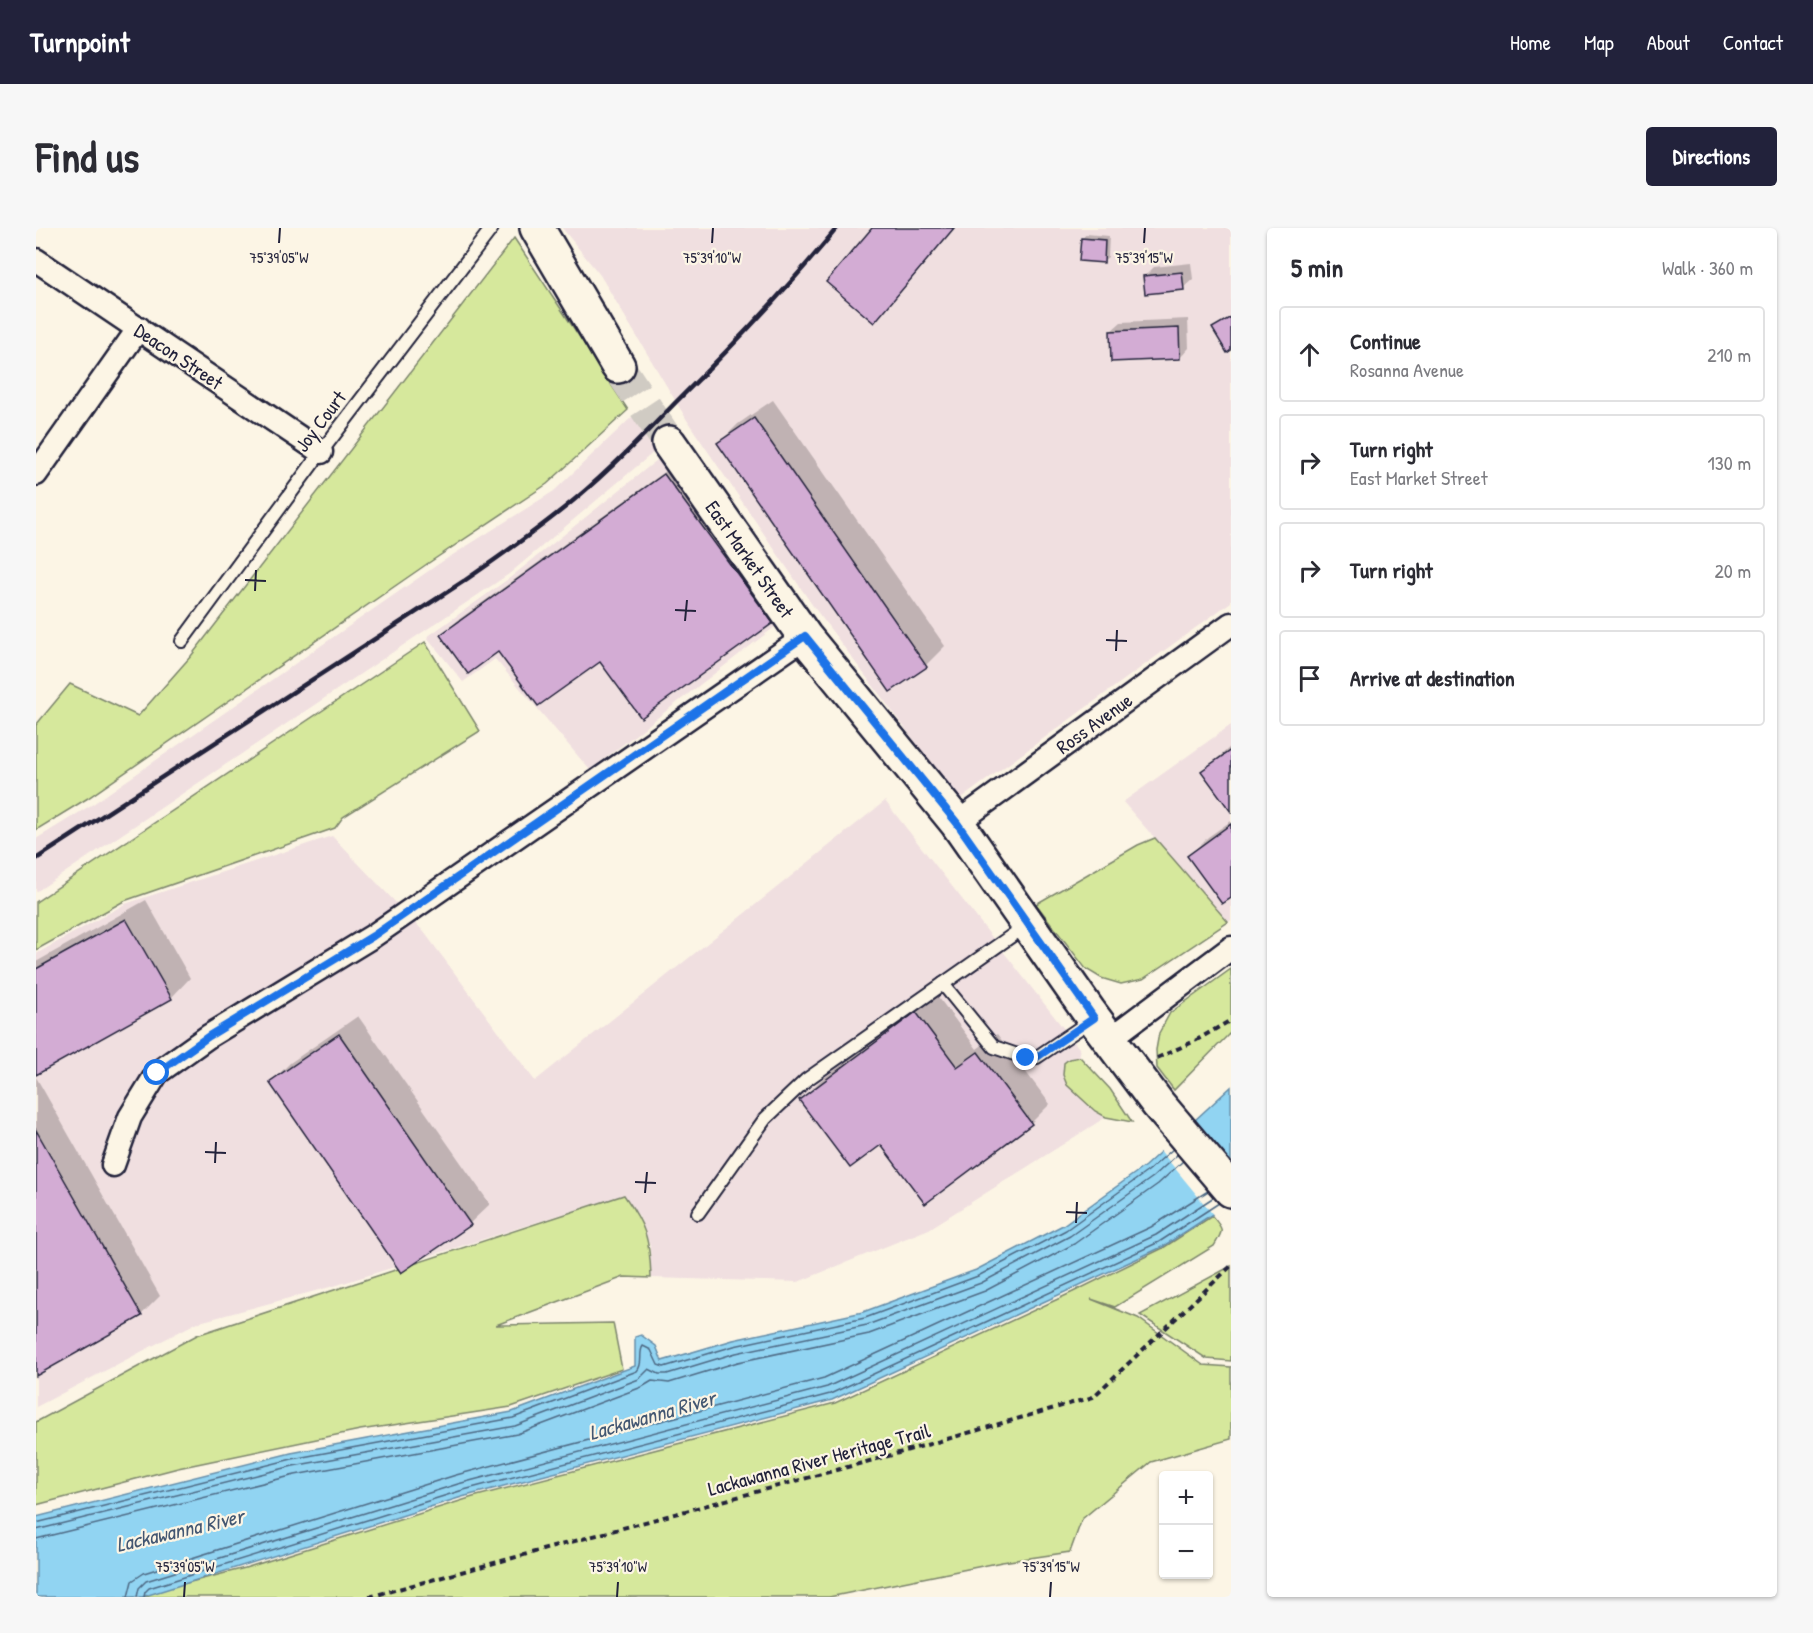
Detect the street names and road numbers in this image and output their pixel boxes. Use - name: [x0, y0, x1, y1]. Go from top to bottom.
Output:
- street label: Deacon Street: [129, 316, 229, 396]
- street label: Joy Court: [288, 384, 353, 457]
- street label: East Market Street: [699, 495, 801, 624]
- street label: Ross Avenue: [1051, 686, 1138, 760]
- street label: Lackawanna River Heritage Trail: [705, 1416, 934, 1502]

